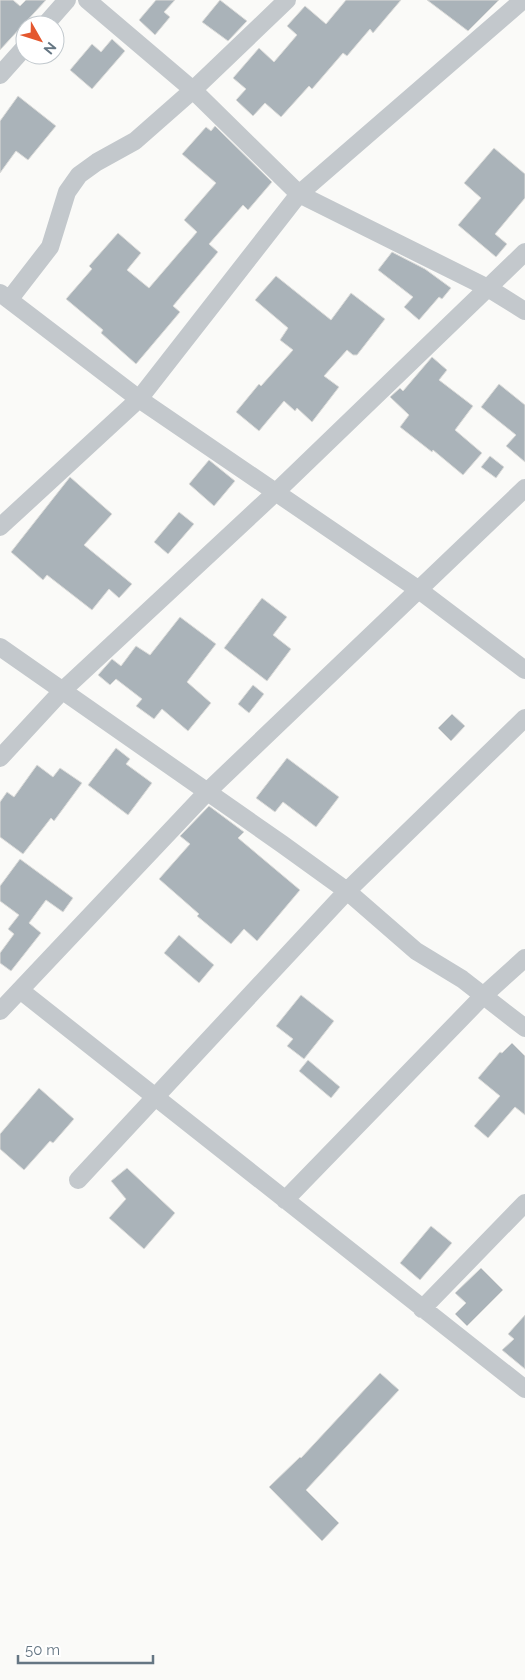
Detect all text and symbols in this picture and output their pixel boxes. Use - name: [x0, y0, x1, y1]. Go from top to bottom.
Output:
- north arrow: [15, 15, 65, 65]
- text: N: [41, 39, 60, 57]
- scale bar: [18, 1632, 152, 1664]
- text: 50 m: [25, 1641, 60, 1659]

